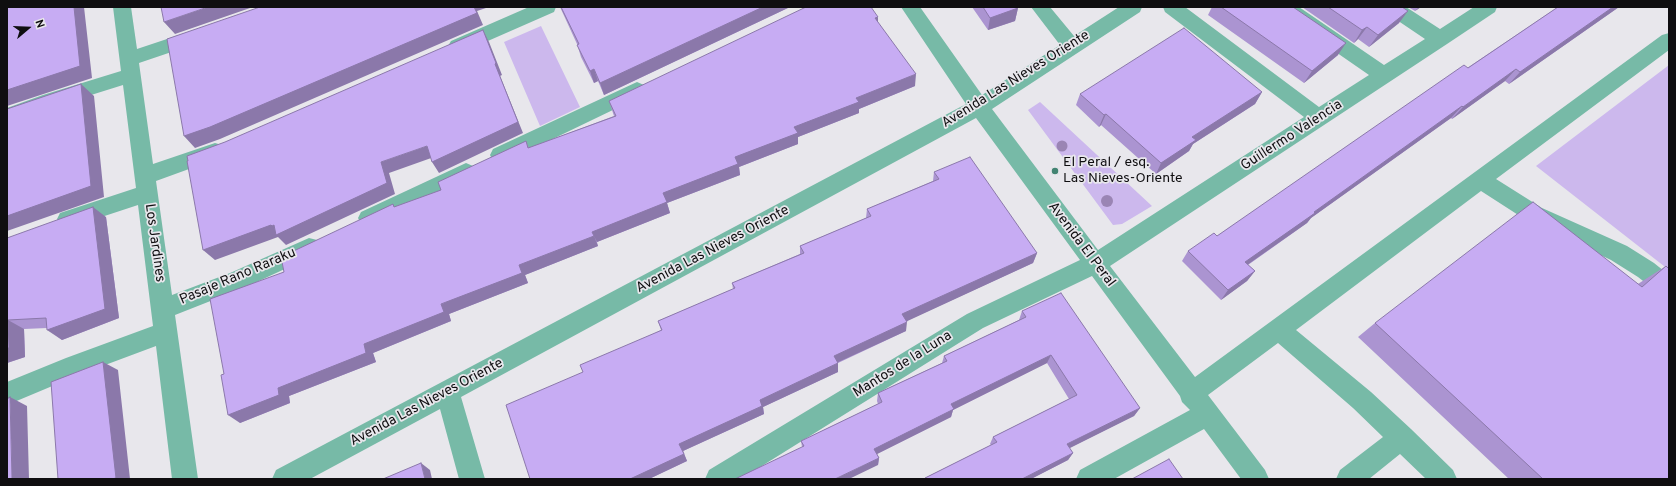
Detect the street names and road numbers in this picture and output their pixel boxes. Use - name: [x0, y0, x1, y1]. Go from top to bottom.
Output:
- street label: Avenida Las Nieves Oriente: [939, 28, 1093, 132]
- street label: Guillermo Valencia: [1238, 97, 1346, 175]
- street label: Avenida El Peral: [1044, 199, 1118, 291]
- street label: Avenida Las Nieves Oriente: [634, 202, 792, 298]
- street label: Los Jardines: [140, 203, 168, 283]
- street label: Pasaje Rano Raraku: [177, 245, 299, 309]
- street label: Mantos de la Luna: [851, 328, 955, 402]
- street label: Avenida Las Nieves Oriente: [348, 355, 506, 451]

